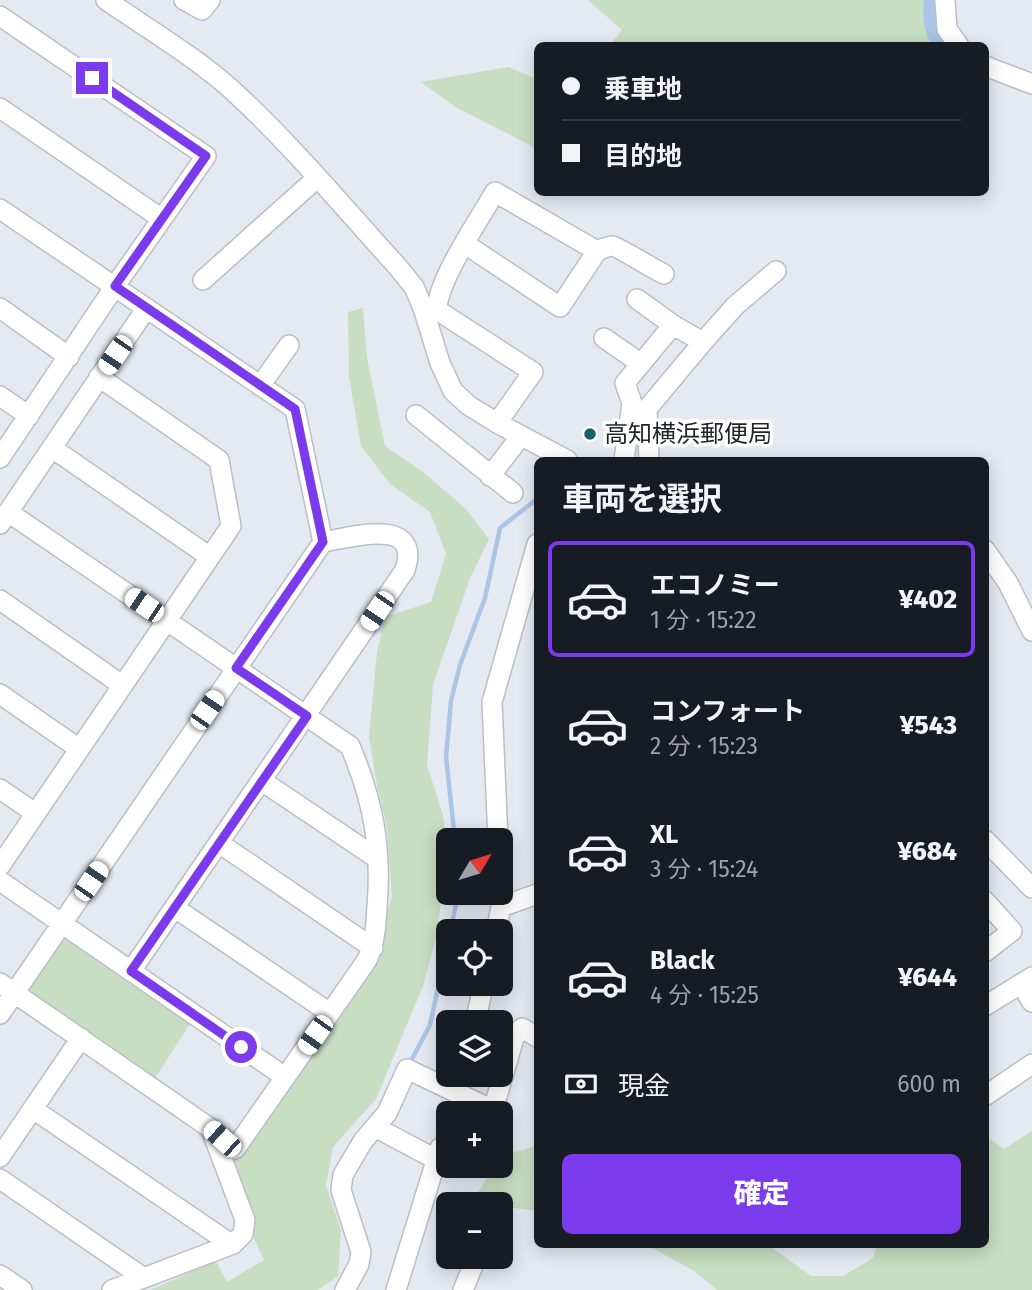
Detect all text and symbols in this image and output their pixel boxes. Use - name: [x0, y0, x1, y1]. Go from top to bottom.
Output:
- route end: [76, 62, 108, 94]
- text: 乗車地: [604, 74, 682, 105]
- text: 目的地: [604, 141, 682, 172]
- car: [95, 332, 136, 378]
- place label: 高知横浜郵便局: [604, 420, 772, 448]
- marker: 高知横浜郵便局: [582, 426, 598, 442]
- text: 車両を選択: [562, 480, 722, 518]
- icon: car: [566, 568, 629, 631]
- text: エコノミー: [650, 570, 780, 601]
- text: ¥402: [899, 584, 957, 615]
- car: [121, 585, 168, 625]
- car: [357, 588, 398, 634]
- text: 1 分 · 15:22: [650, 606, 757, 634]
- car: [187, 687, 228, 733]
- icon: car: [566, 694, 629, 757]
- text: コンフォート: [650, 696, 805, 727]
- text: ¥543: [900, 710, 957, 741]
- text: 2 分 · 15:23: [650, 732, 758, 760]
- text: XL: [650, 819, 678, 850]
- icon: car: [566, 820, 629, 883]
- north arrow: [436, 828, 513, 905]
- map controls: [436, 828, 513, 1269]
- text: ¥684: [898, 836, 957, 867]
- text: 3 分 · 15:24: [650, 855, 758, 883]
- car: [71, 858, 112, 904]
- button: locate: [436, 919, 513, 996]
- text: Black: [650, 945, 715, 976]
- icon: car: [566, 946, 629, 1009]
- text: ¥644: [898, 962, 957, 993]
- text: 4 分 · 15:25: [650, 981, 759, 1009]
- button: layers: [436, 1010, 513, 1087]
- car: [295, 1012, 336, 1058]
- route start: [225, 1031, 257, 1063]
- icon: cash: [562, 1065, 600, 1103]
- text: 600 m: [897, 1070, 961, 1098]
- text: 現金: [618, 1071, 670, 1102]
- button: +: [436, 1101, 513, 1178]
- car: [200, 1117, 245, 1161]
- button: 確定: [562, 1154, 961, 1234]
- button: −: [436, 1192, 513, 1269]

